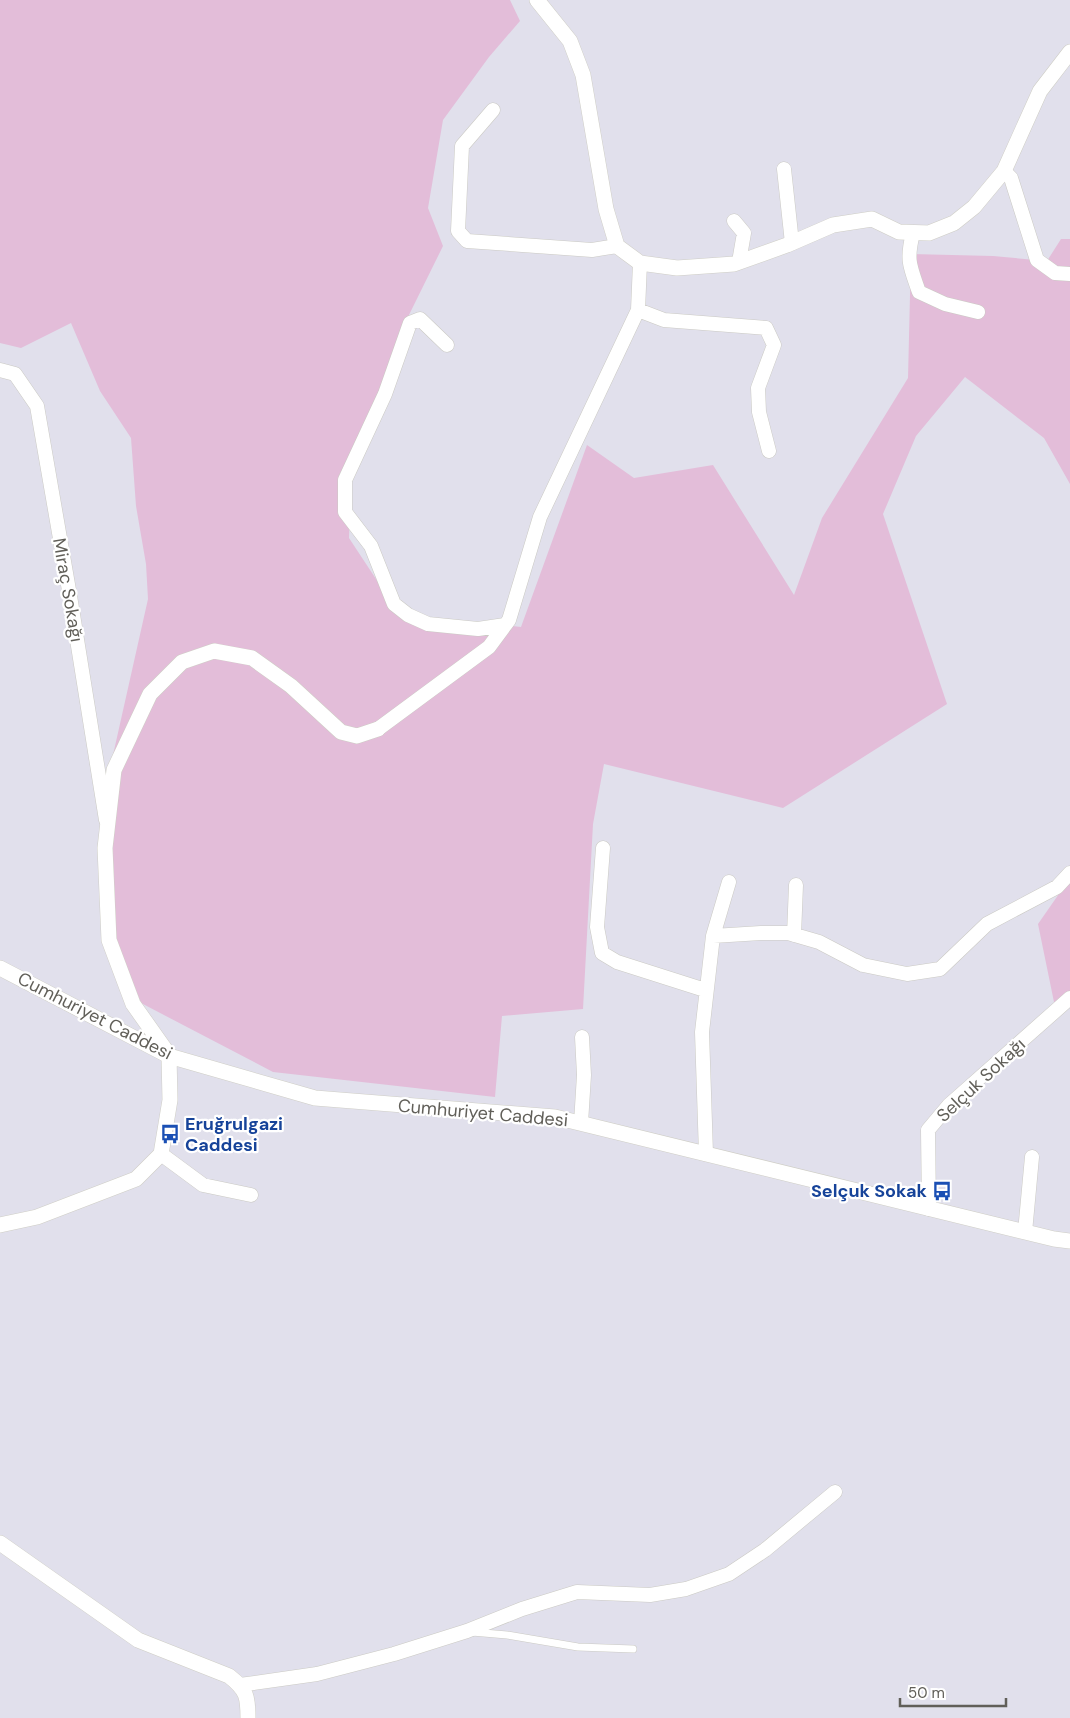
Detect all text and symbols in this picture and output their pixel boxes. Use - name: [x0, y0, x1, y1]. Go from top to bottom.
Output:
- street label: Miraç Sokağı: [47, 536, 89, 644]
- street label: Cumhuriyet Caddesi: [14, 967, 176, 1065]
- street label: Selçuk Sokağı: [931, 1033, 1031, 1127]
- street label: Cumhuriyet Caddesi: [397, 1094, 569, 1132]
- place label: Eruğrulgazi Caddesi: [185, 1112, 283, 1157]
- bus stop icon: Eruğrulgazi Caddesi: [159, 1123, 181, 1145]
- place label: Selçuk Sokak: [811, 1179, 928, 1203]
- bus stop icon: Selçuk Sokak: [931, 1180, 953, 1202]
- scale bar: [900, 1676, 1006, 1708]
- text: 50 m: [908, 1683, 945, 1703]

